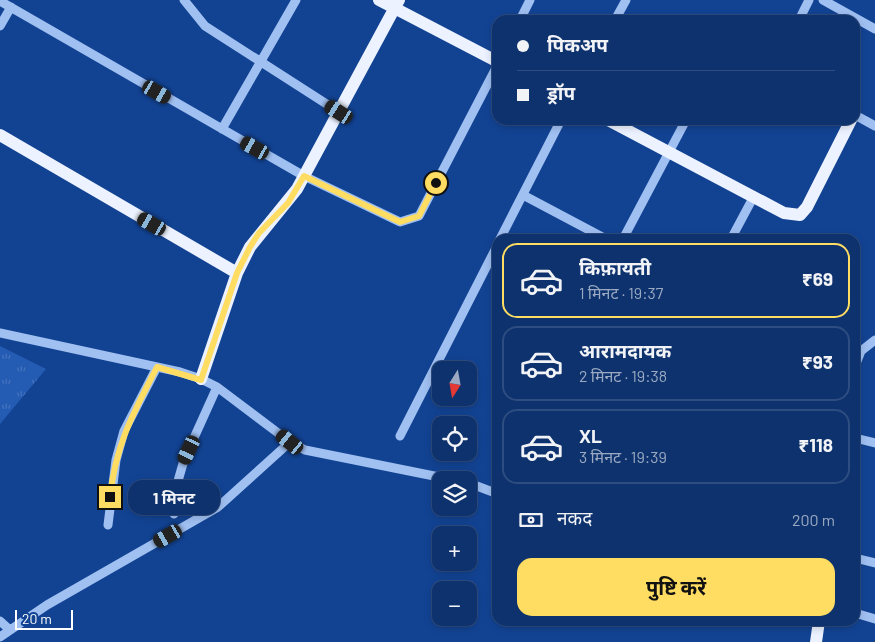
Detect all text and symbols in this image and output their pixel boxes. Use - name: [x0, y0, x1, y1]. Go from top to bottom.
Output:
- text: पिकअप: [547, 33, 608, 56]
- car: [140, 78, 173, 106]
- text: ड्रॉप: [547, 81, 575, 104]
- car: [322, 98, 355, 126]
- car: [238, 134, 271, 162]
- route start: [425, 172, 447, 194]
- car: [135, 210, 168, 238]
- text: किफ़ायती: [579, 256, 651, 279]
- icon: car: [519, 258, 564, 303]
- text: ₹69: [802, 267, 833, 290]
- text: 1 मिनट · 19:37: [579, 283, 663, 302]
- text: आरामदायक: [579, 339, 671, 362]
- icon: car: [519, 341, 564, 386]
- text: ₹93: [802, 350, 833, 373]
- north arrow: [432, 361, 478, 406]
- map controls: [432, 361, 477, 626]
- text: 2 मिनट · 19:38: [579, 366, 667, 385]
- button: locate: [432, 416, 477, 461]
- icon: car: [519, 424, 564, 469]
- text: XL: [579, 424, 602, 447]
- car: [273, 427, 306, 457]
- car: [175, 433, 202, 467]
- text: ₹118: [798, 433, 833, 456]
- text: 3 मिनट · 19:39: [579, 447, 667, 466]
- button: layers: [432, 471, 477, 516]
- callout: 1 मिनट: [128, 480, 220, 514]
- route end: [99, 486, 121, 508]
- text: 1 मिनट: [153, 488, 195, 507]
- icon: cash: [517, 506, 545, 534]
- text: नकद: [557, 506, 592, 529]
- text: 200 m: [792, 510, 835, 529]
- car: [151, 522, 184, 550]
- button: +: [432, 526, 477, 571]
- button: पुष्टि करें: [517, 558, 835, 616]
- button: −: [432, 581, 477, 626]
- scale bar: [15, 607, 72, 630]
- text: 20 m: [22, 610, 52, 627]

